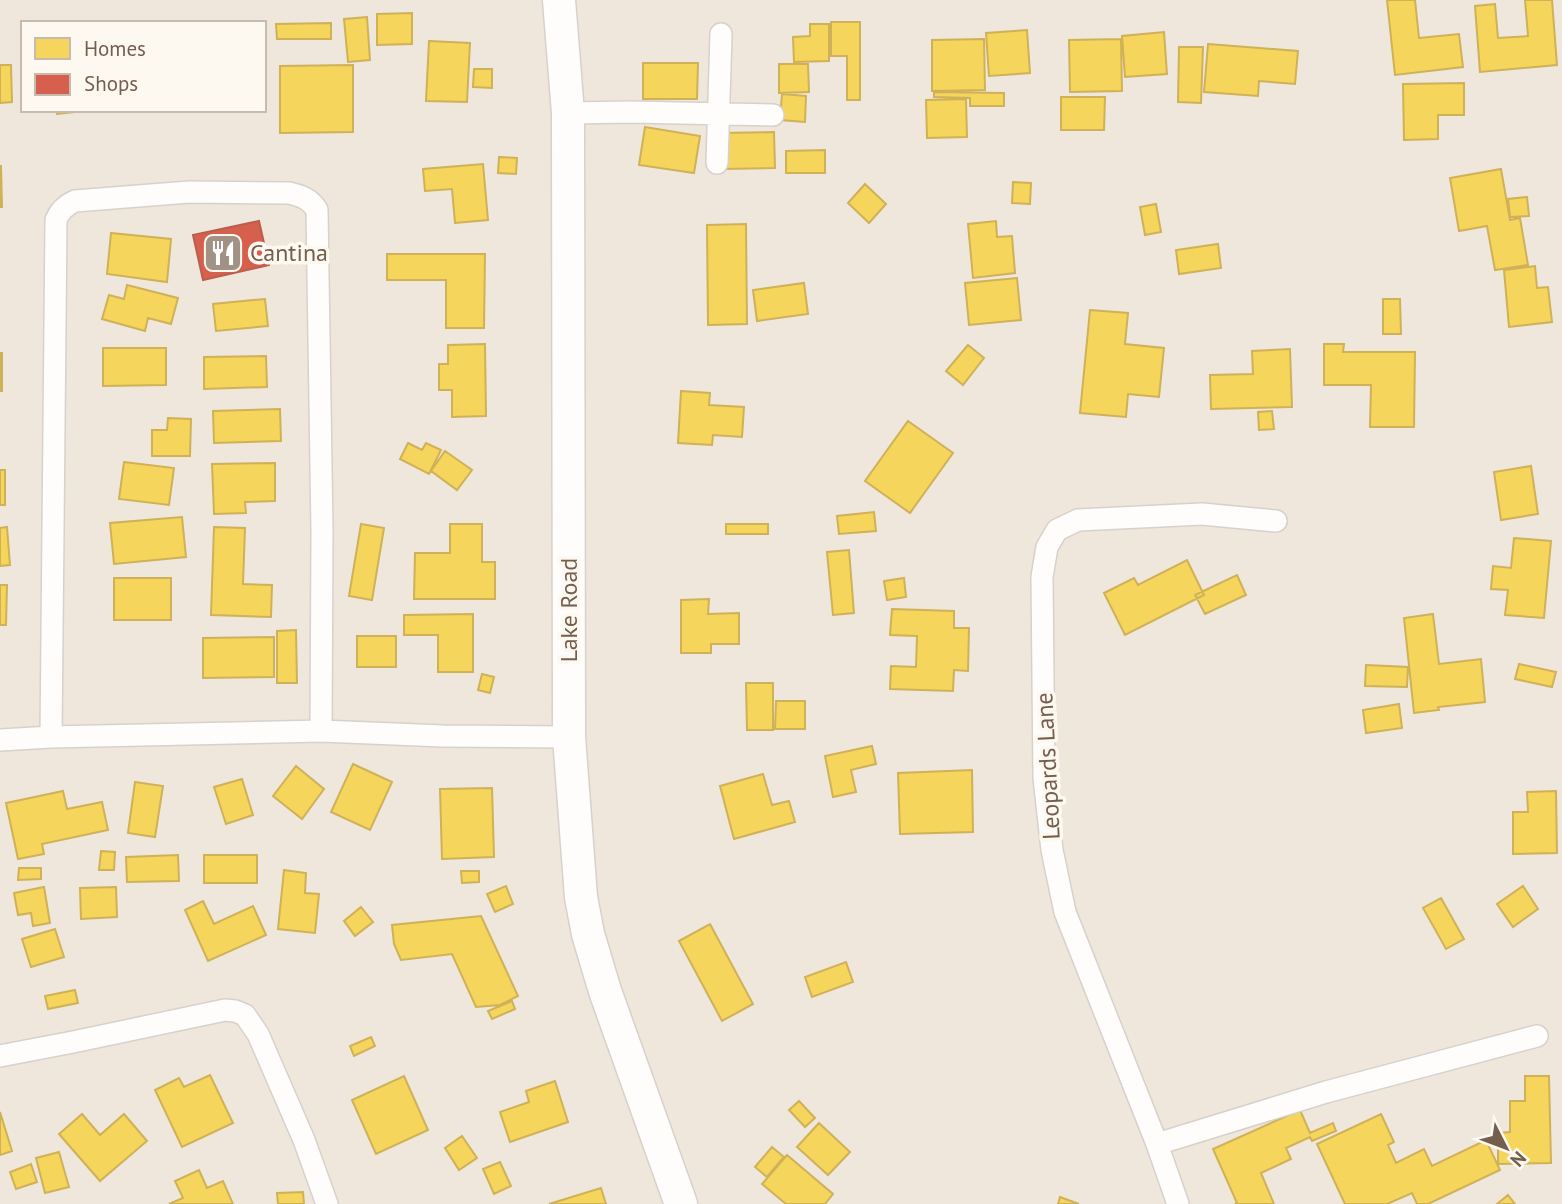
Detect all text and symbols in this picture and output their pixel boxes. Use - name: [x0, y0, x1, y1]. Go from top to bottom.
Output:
- legend: [21, 21, 266, 112]
- text: Homes: [84, 35, 146, 62]
- text: Shops: [84, 70, 138, 97]
- restaurant icon: Cantina: [202, 232, 244, 274]
- place label: Cantina: [250, 237, 328, 268]
- street label: Lake Road: [553, 558, 584, 662]
- street label: Leopards Lane: [1028, 692, 1067, 840]
- north arrow: [1471, 1113, 1541, 1183]
- text: N: [1506, 1147, 1532, 1172]

